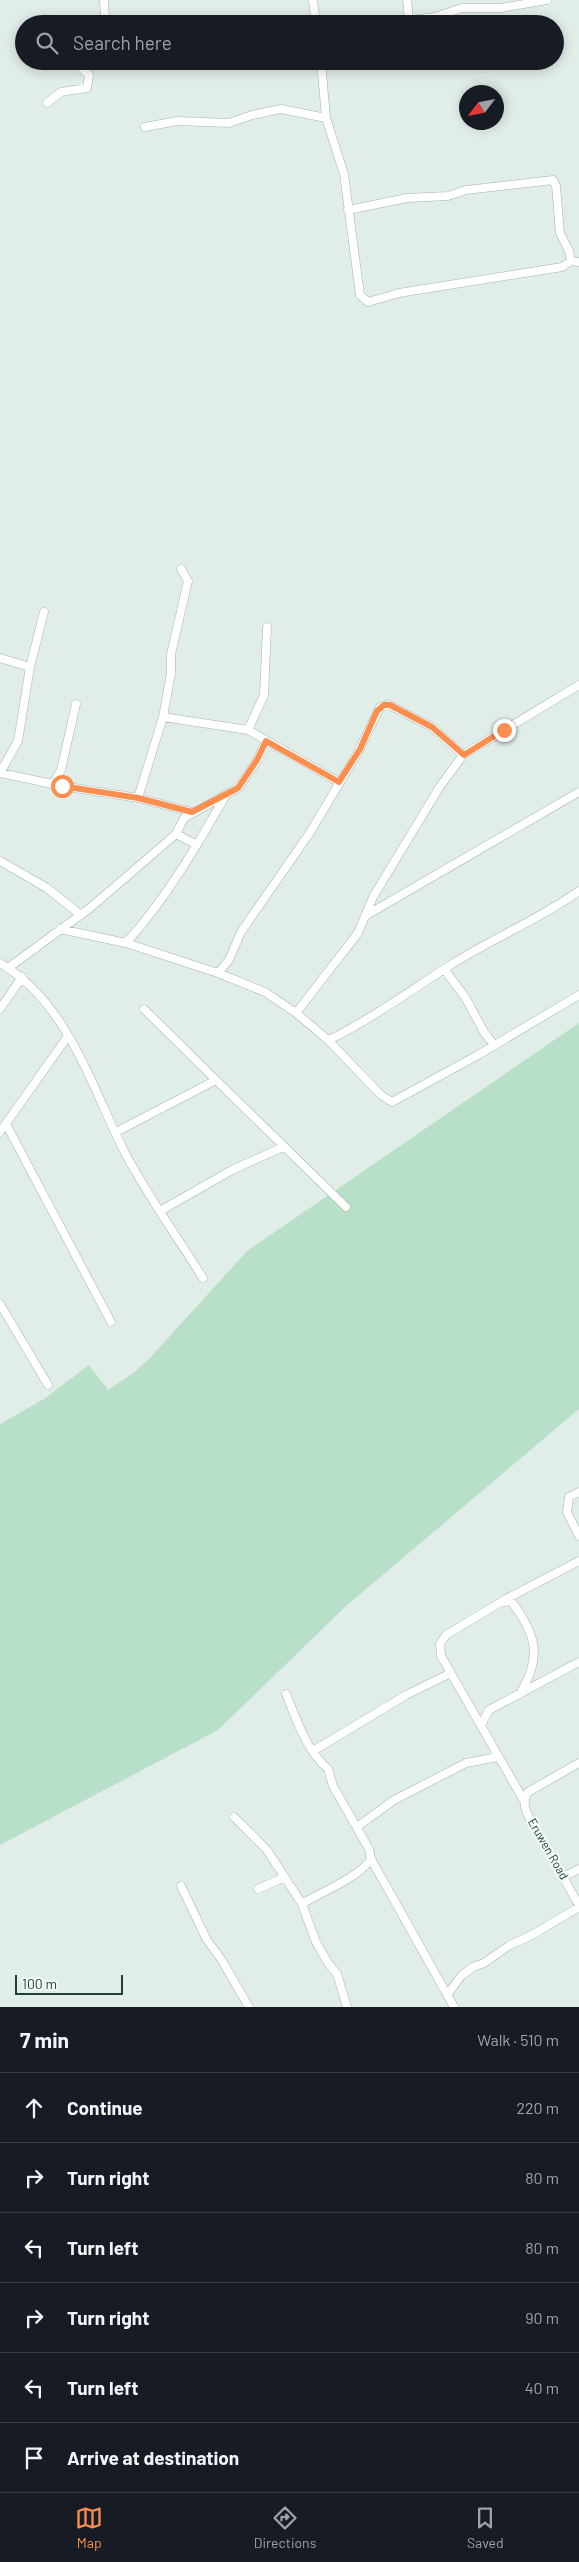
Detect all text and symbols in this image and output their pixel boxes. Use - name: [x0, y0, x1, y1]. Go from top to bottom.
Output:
- search box: [15, 15, 564, 70]
- icon: search: [33, 29, 61, 57]
- text: Search here: [73, 31, 172, 54]
- north arrow: [459, 85, 504, 130]
- route end: [493, 719, 516, 742]
- route start: [51, 775, 74, 798]
- street label: Eruwen Road: [526, 1815, 572, 1882]
- scale bar: [15, 1972, 122, 1995]
- text: 100 m: [22, 1975, 57, 1992]
- text: 7 min: [20, 2027, 69, 2052]
- text: Walk · 510 m: [477, 2030, 559, 2049]
- icon: ahead: [20, 2094, 48, 2122]
- text: Continue: [67, 2096, 143, 2119]
- text: 220 m: [516, 2098, 559, 2117]
- icon: right: [20, 2164, 48, 2192]
- text: Turn right: [67, 2166, 149, 2189]
- text: 80 m: [525, 2168, 559, 2187]
- icon: left: [20, 2234, 48, 2262]
- text: Turn left: [67, 2236, 138, 2259]
- text: 80 m: [525, 2238, 559, 2257]
- icon: right: [20, 2304, 48, 2332]
- text: Turn right: [67, 2306, 149, 2329]
- text: 90 m: [525, 2308, 559, 2327]
- icon: left: [20, 2374, 48, 2402]
- text: Turn left: [67, 2376, 138, 2399]
- text: 40 m: [525, 2378, 559, 2397]
- icon: arrive: [20, 2444, 48, 2472]
- text: Arrive at destination: [67, 2446, 239, 2469]
- tab: Map: [75, 2504, 103, 2551]
- tab: Directions: [254, 2504, 316, 2551]
- tab: Saved: [467, 2504, 504, 2551]

